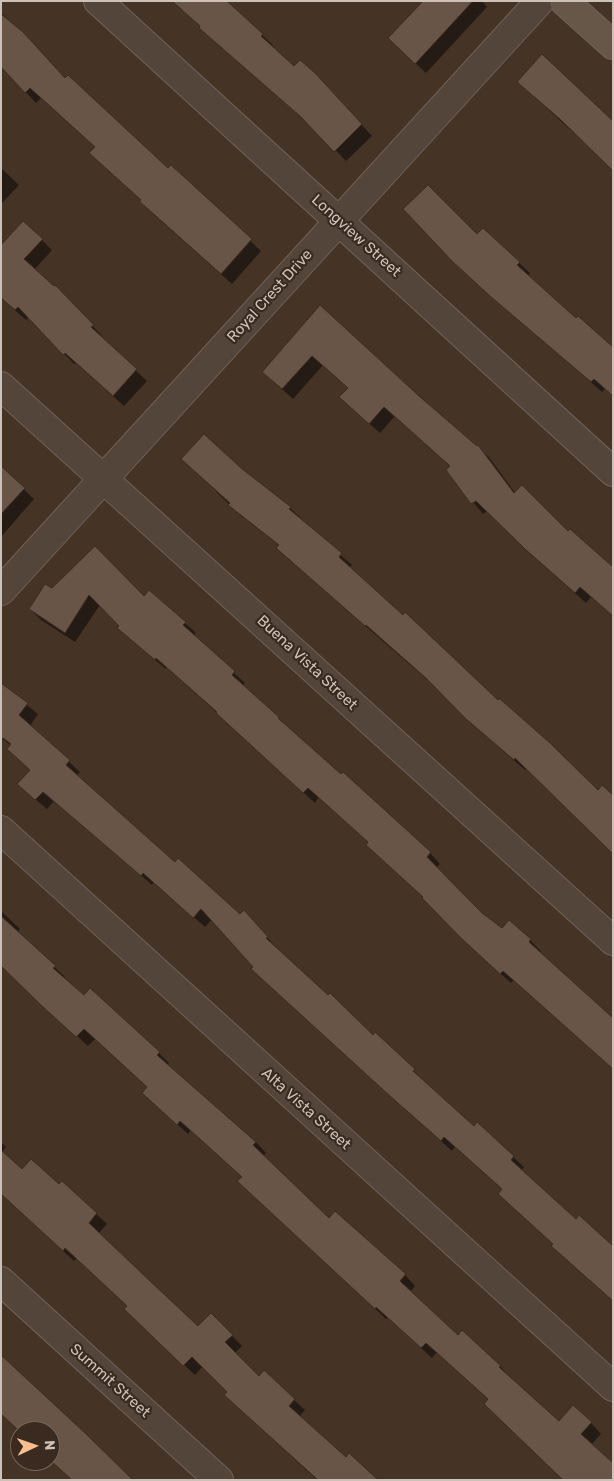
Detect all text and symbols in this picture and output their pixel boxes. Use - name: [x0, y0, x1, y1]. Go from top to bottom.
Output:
- street label: Longview Street: [308, 191, 404, 281]
- street label: Royal Crest Drive: [224, 246, 316, 346]
- street label: Buena Vista Street: [253, 612, 361, 714]
- street label: Alta Vista Street: [258, 1064, 354, 1154]
- street label: Summit Street: [66, 1340, 154, 1422]
- north arrow: [10, 1421, 60, 1471]
- text: N: [41, 1440, 58, 1451]

